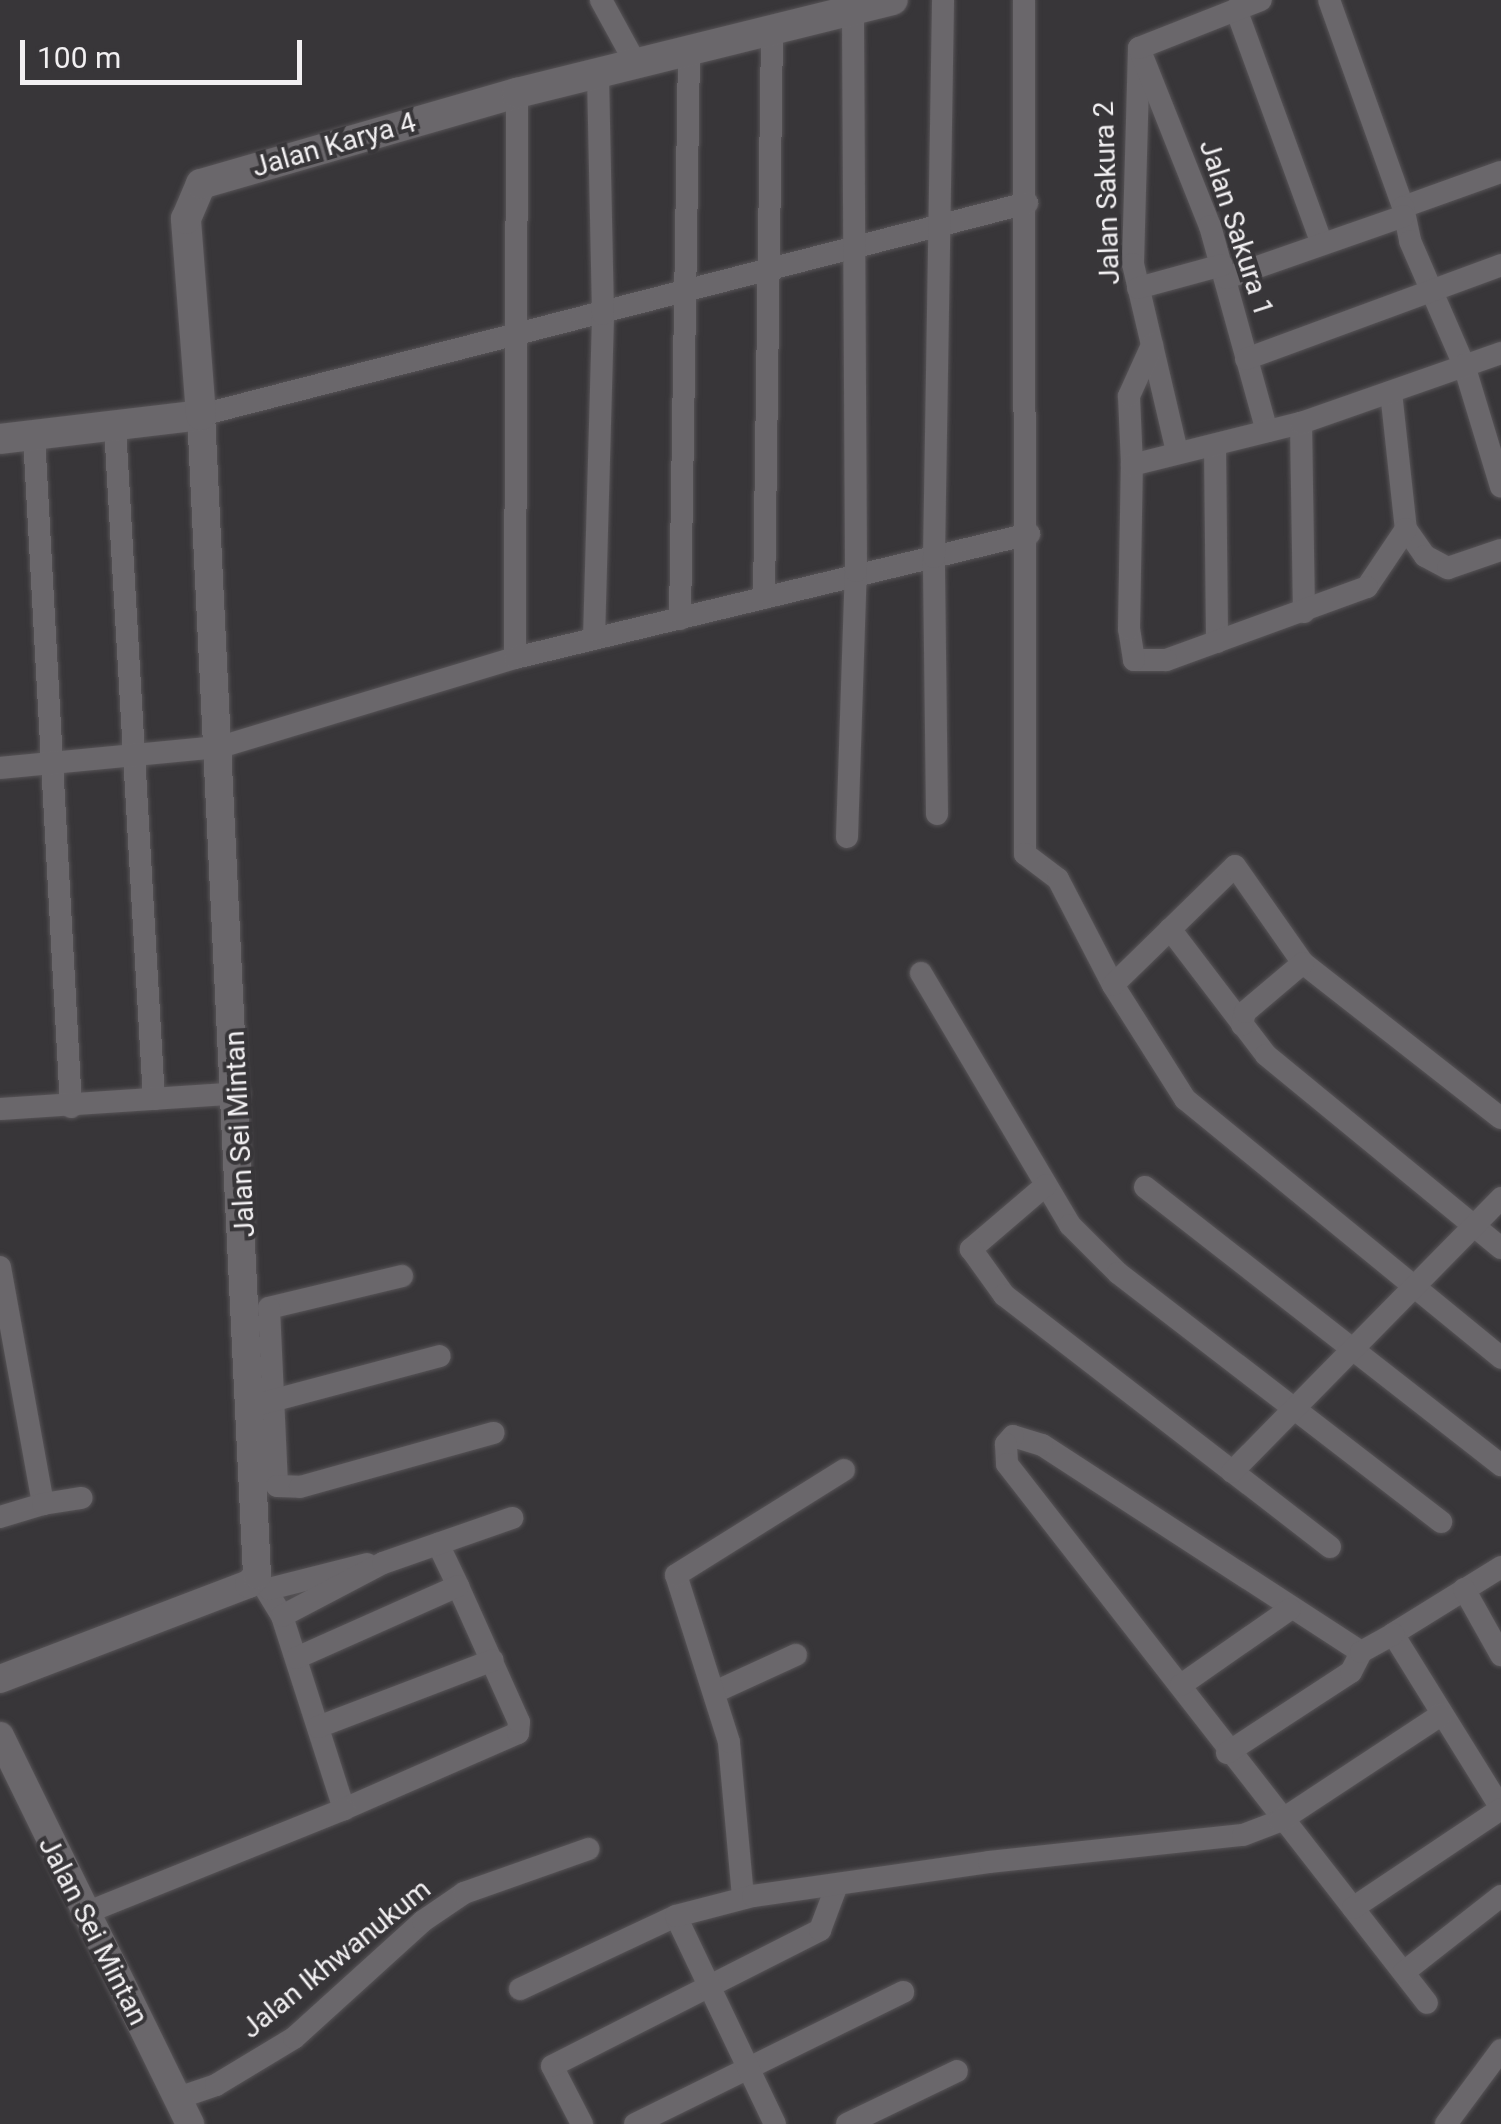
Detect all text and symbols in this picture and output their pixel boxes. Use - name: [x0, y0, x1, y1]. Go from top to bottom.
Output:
- scale bar: [25, 20, 308, 82]
- text: 100 m: [37, 40, 121, 75]
- street label: Jalan Sakura 2: [1087, 101, 1127, 285]
- street label: Jalan Karya 4: [248, 106, 420, 184]
- street label: Jalan Sakura 1: [1192, 136, 1280, 320]
- street label: Jalan Sei Mintan: [218, 1030, 262, 1238]
- street label: Jalan Sei Mintan: [31, 1831, 155, 2031]
- street label: Jalan Ikhwanukum: [235, 1872, 437, 2046]

